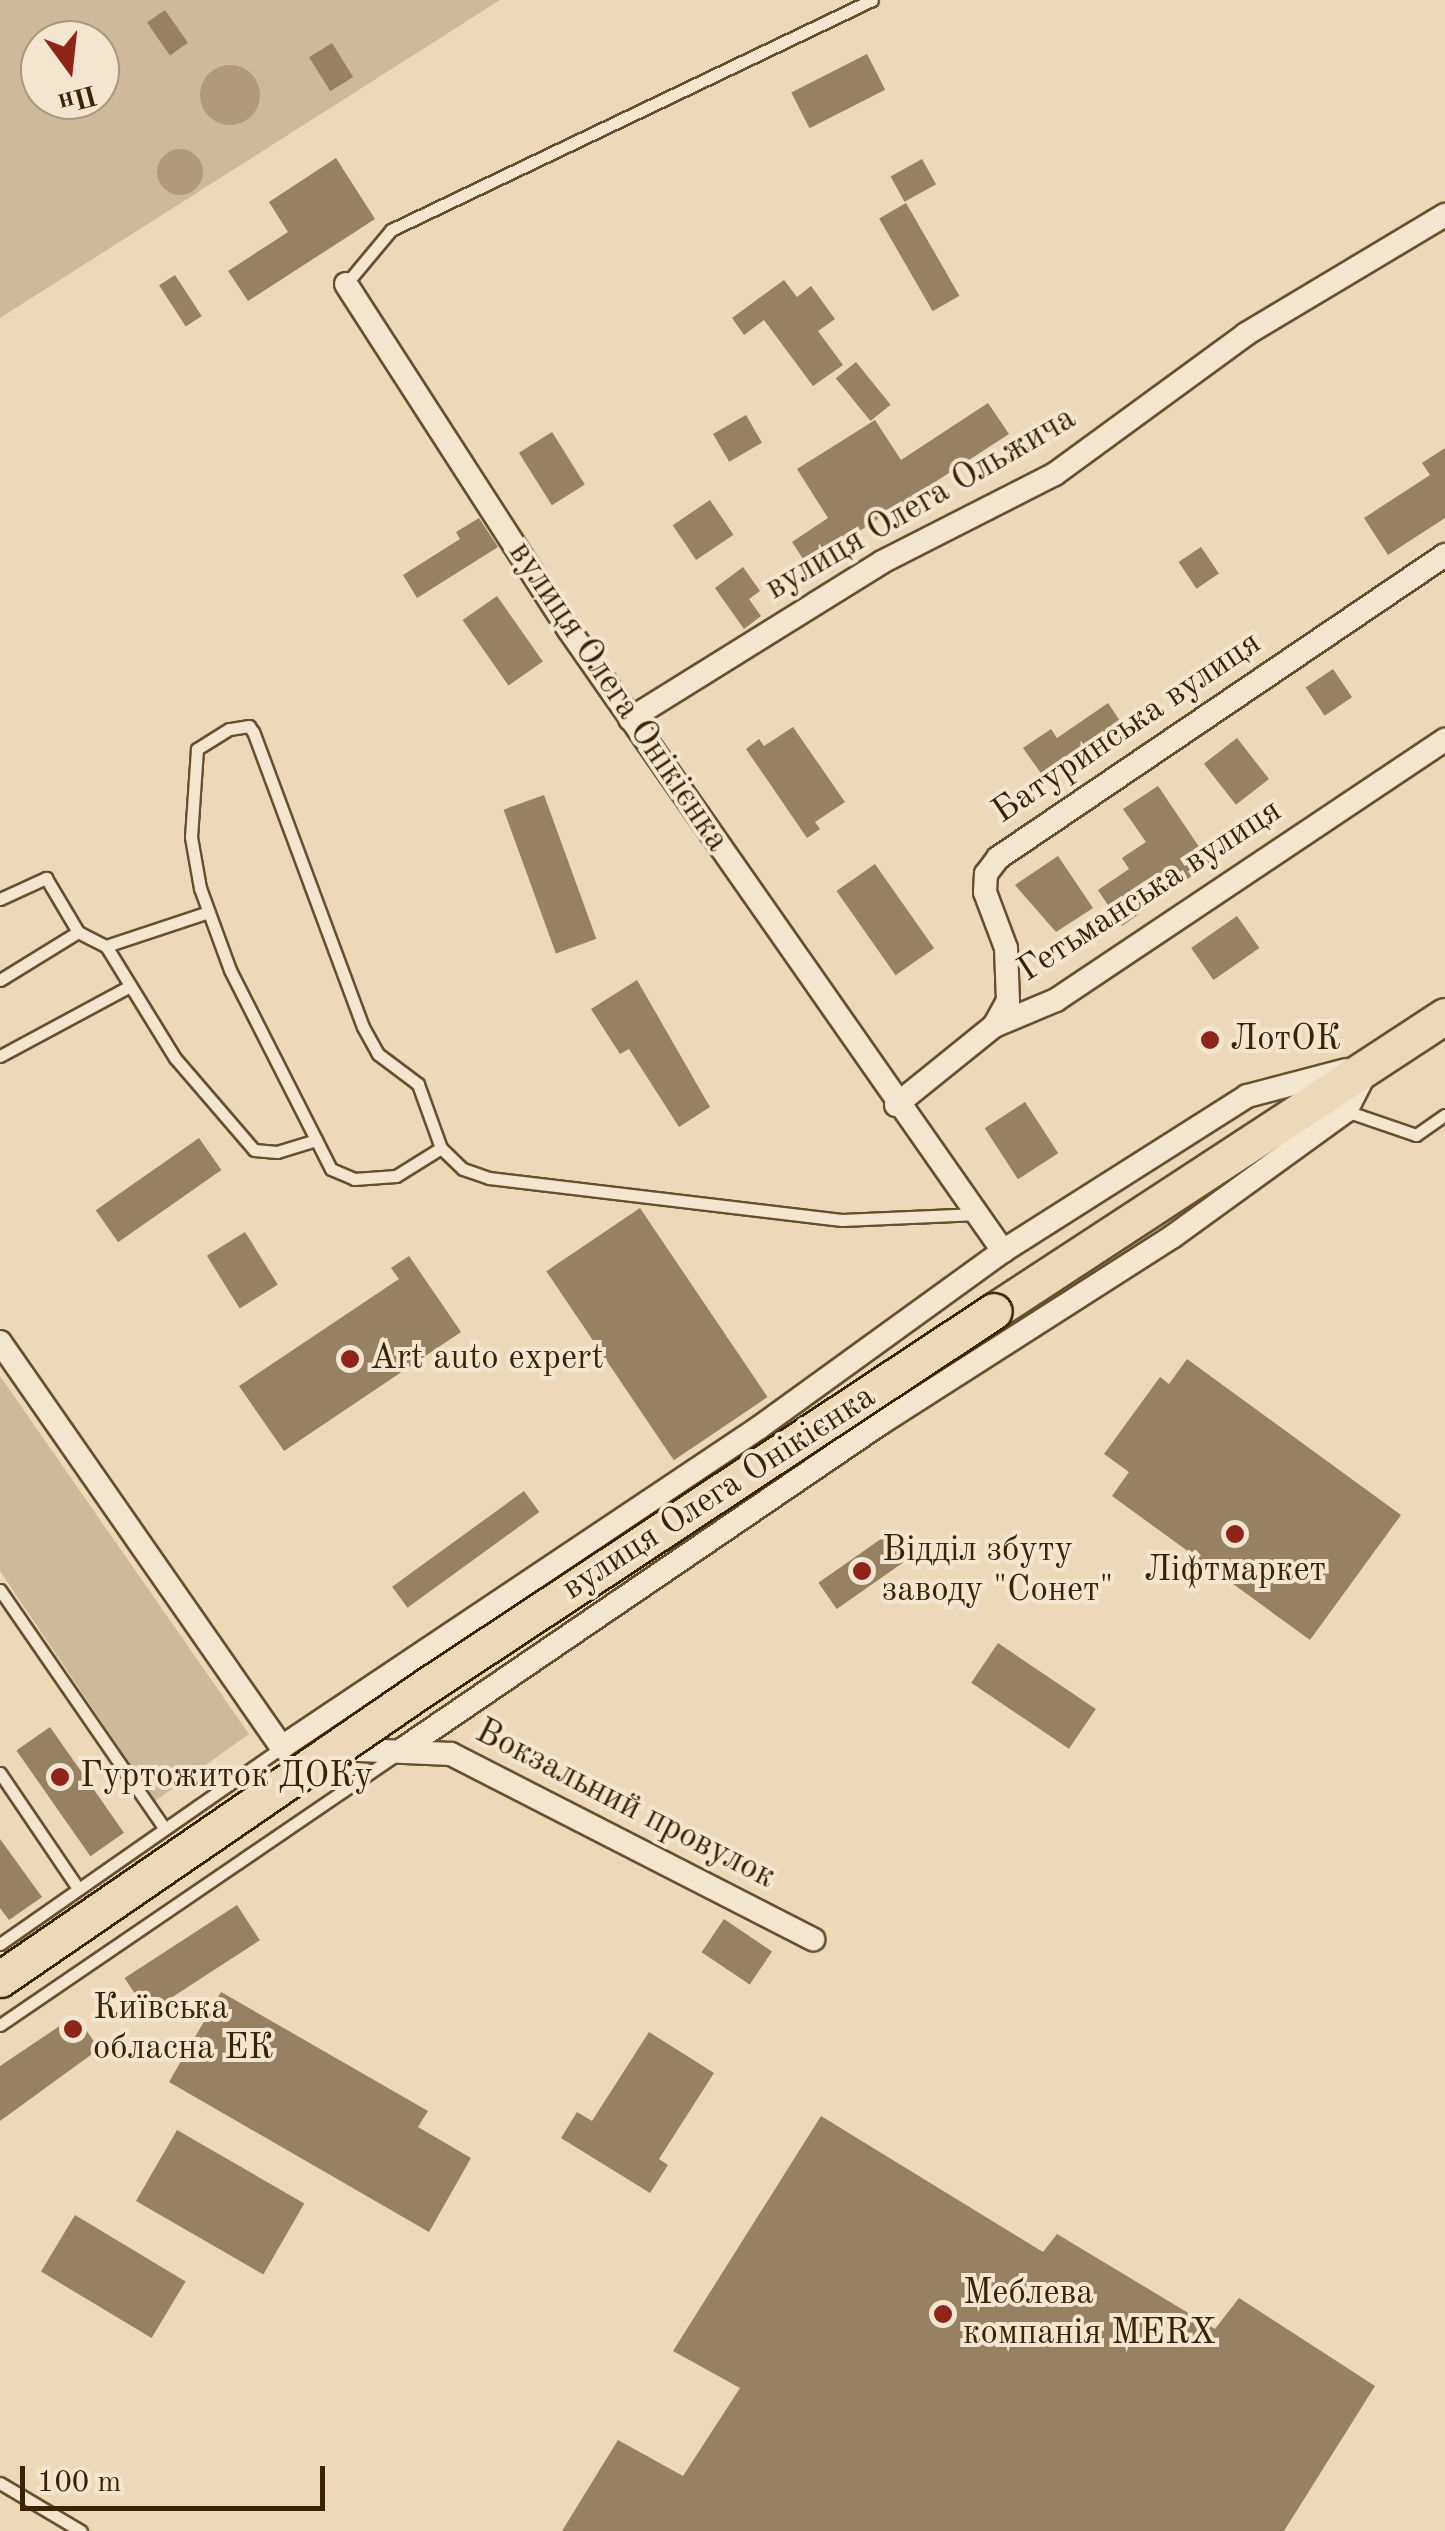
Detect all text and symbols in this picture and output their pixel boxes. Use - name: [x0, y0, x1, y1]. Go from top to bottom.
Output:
- north arrow: [20, 20, 120, 120]
- text: Пн: [55, 79, 100, 116]
- street label: вулиця Олега Ольжича: [758, 398, 1084, 610]
- street label: вулиця Олега Онікієнка: [499, 534, 737, 860]
- street label: Батуринська вулиця: [985, 623, 1269, 833]
- street label: Гетьманська вулиця: [1010, 790, 1290, 992]
- place label: ЛотОК: [1230, 1019, 1341, 1061]
- marker: ЛотОК: [1199, 1029, 1221, 1051]
- place label: Art auto expert: [370, 1338, 604, 1380]
- marker: Art auto expert: [339, 1348, 361, 1370]
- street label: вулиця Олега Онікієнка: [554, 1376, 884, 1610]
- marker: Ліфтмаркет: [1224, 1523, 1246, 1545]
- place label: Відділ збуту заводу "Сонет": [882, 1530, 1113, 1612]
- place label: Ліфтмаркет: [1144, 1550, 1326, 1592]
- marker: Відділ збуту заводу "Сонет": [851, 1560, 873, 1582]
- street label: Вокзальний провулок: [468, 1711, 782, 1899]
- place label: Гуртожиток ДОКу: [80, 1756, 373, 1798]
- marker: Гуртожиток ДОКу: [49, 1766, 71, 1788]
- place label: Київська обласна ЕК: [93, 1988, 274, 2070]
- marker: Київська обласна ЕК: [62, 2018, 84, 2040]
- place label: Меблева компанія MERX: [963, 2273, 1216, 2355]
- marker: Меблева компанія MERX: [932, 2303, 954, 2325]
- scale bar: [25, 2446, 330, 2508]
- text: 100 m: [37, 2468, 121, 2498]

